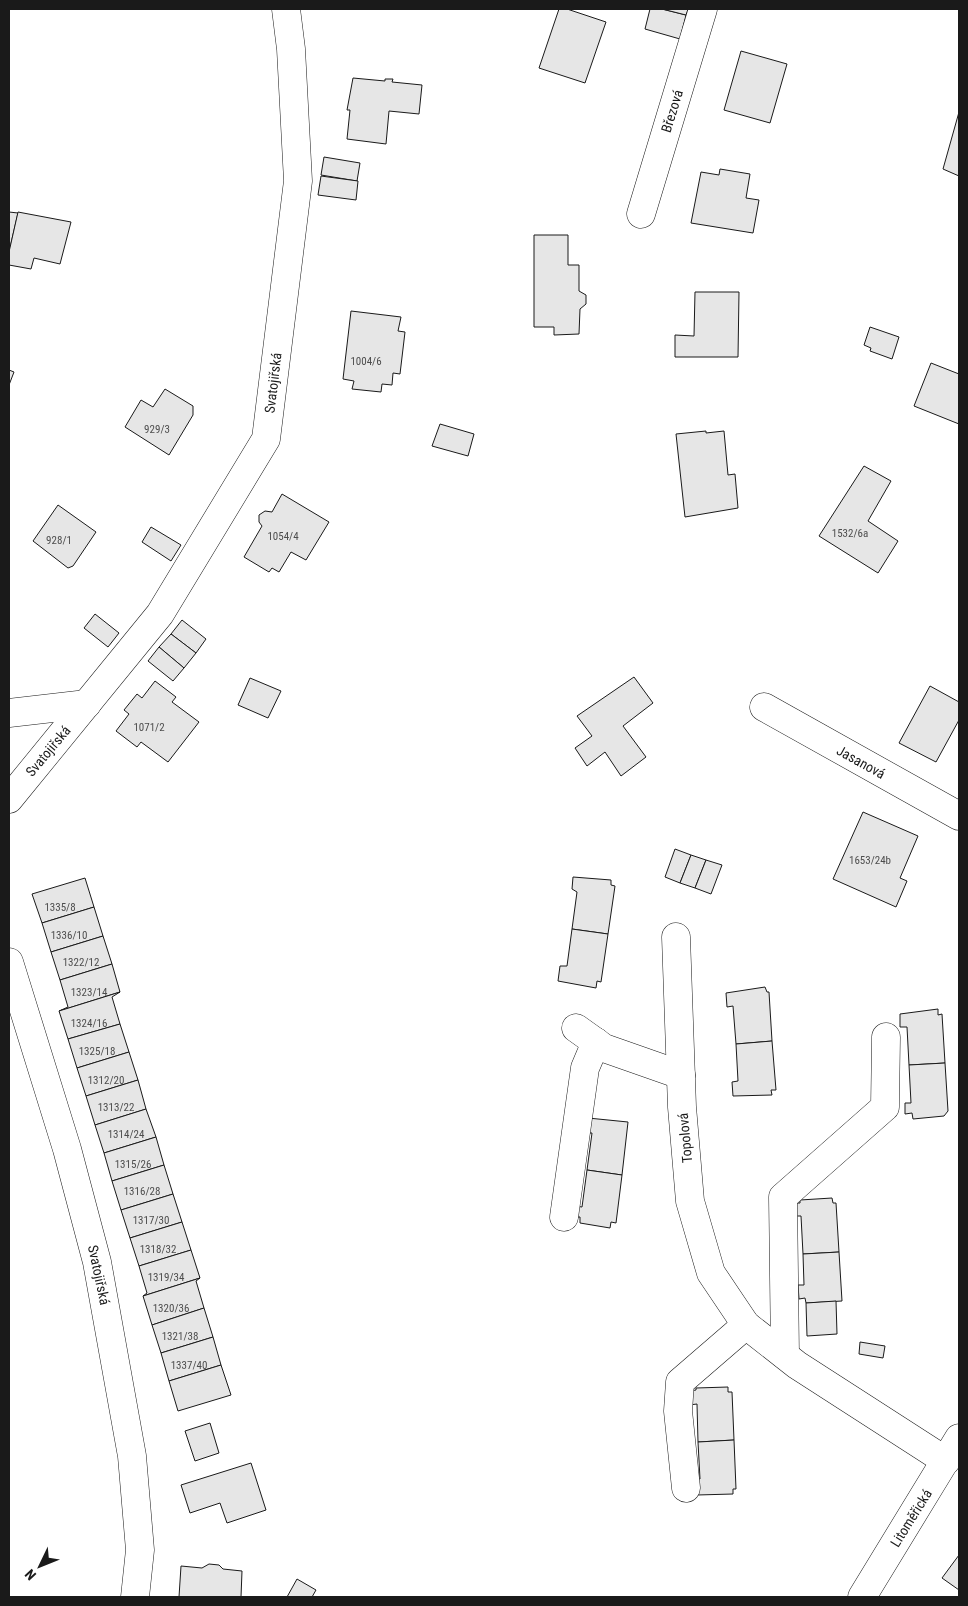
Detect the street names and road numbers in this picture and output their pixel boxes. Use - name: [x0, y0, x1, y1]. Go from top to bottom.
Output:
- street label: Březová: [658, 88, 686, 134]
- street label: Svatojiřská: [261, 352, 285, 414]
- street label: Svatojiřská: [22, 723, 74, 779]
- street label: Jasanová: [834, 742, 888, 782]
- street label: Topolová: [675, 1112, 695, 1164]
- street label: Svatojiřská: [85, 1244, 113, 1306]
- street label: Litoměřická: [887, 1486, 935, 1550]

